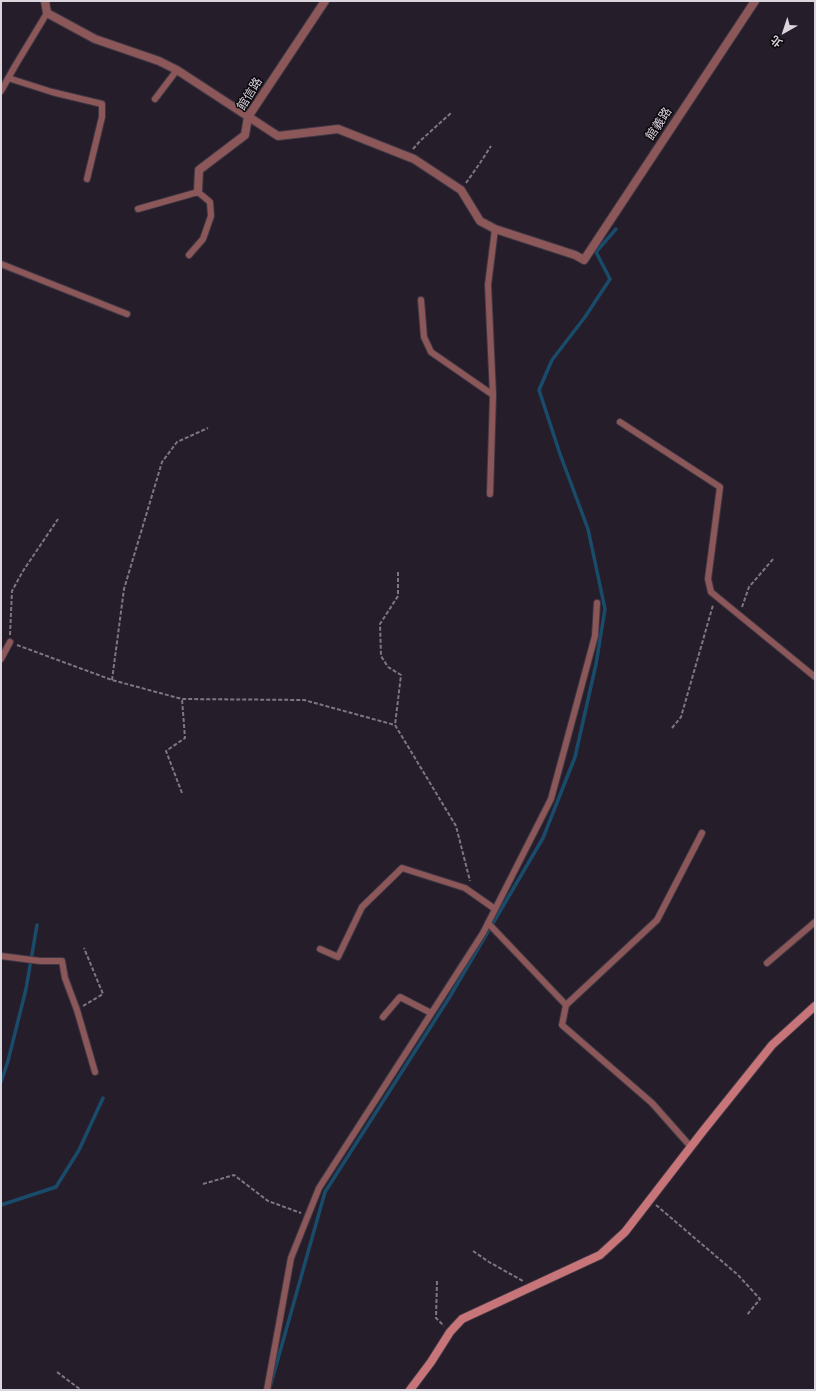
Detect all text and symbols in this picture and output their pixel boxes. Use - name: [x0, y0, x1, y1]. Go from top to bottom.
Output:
- north arrow: [764, 12, 804, 52]
- text: 北: [768, 32, 785, 50]
- street label: 館信路: [234, 75, 266, 113]
- street label: 館義路: [643, 105, 675, 143]

